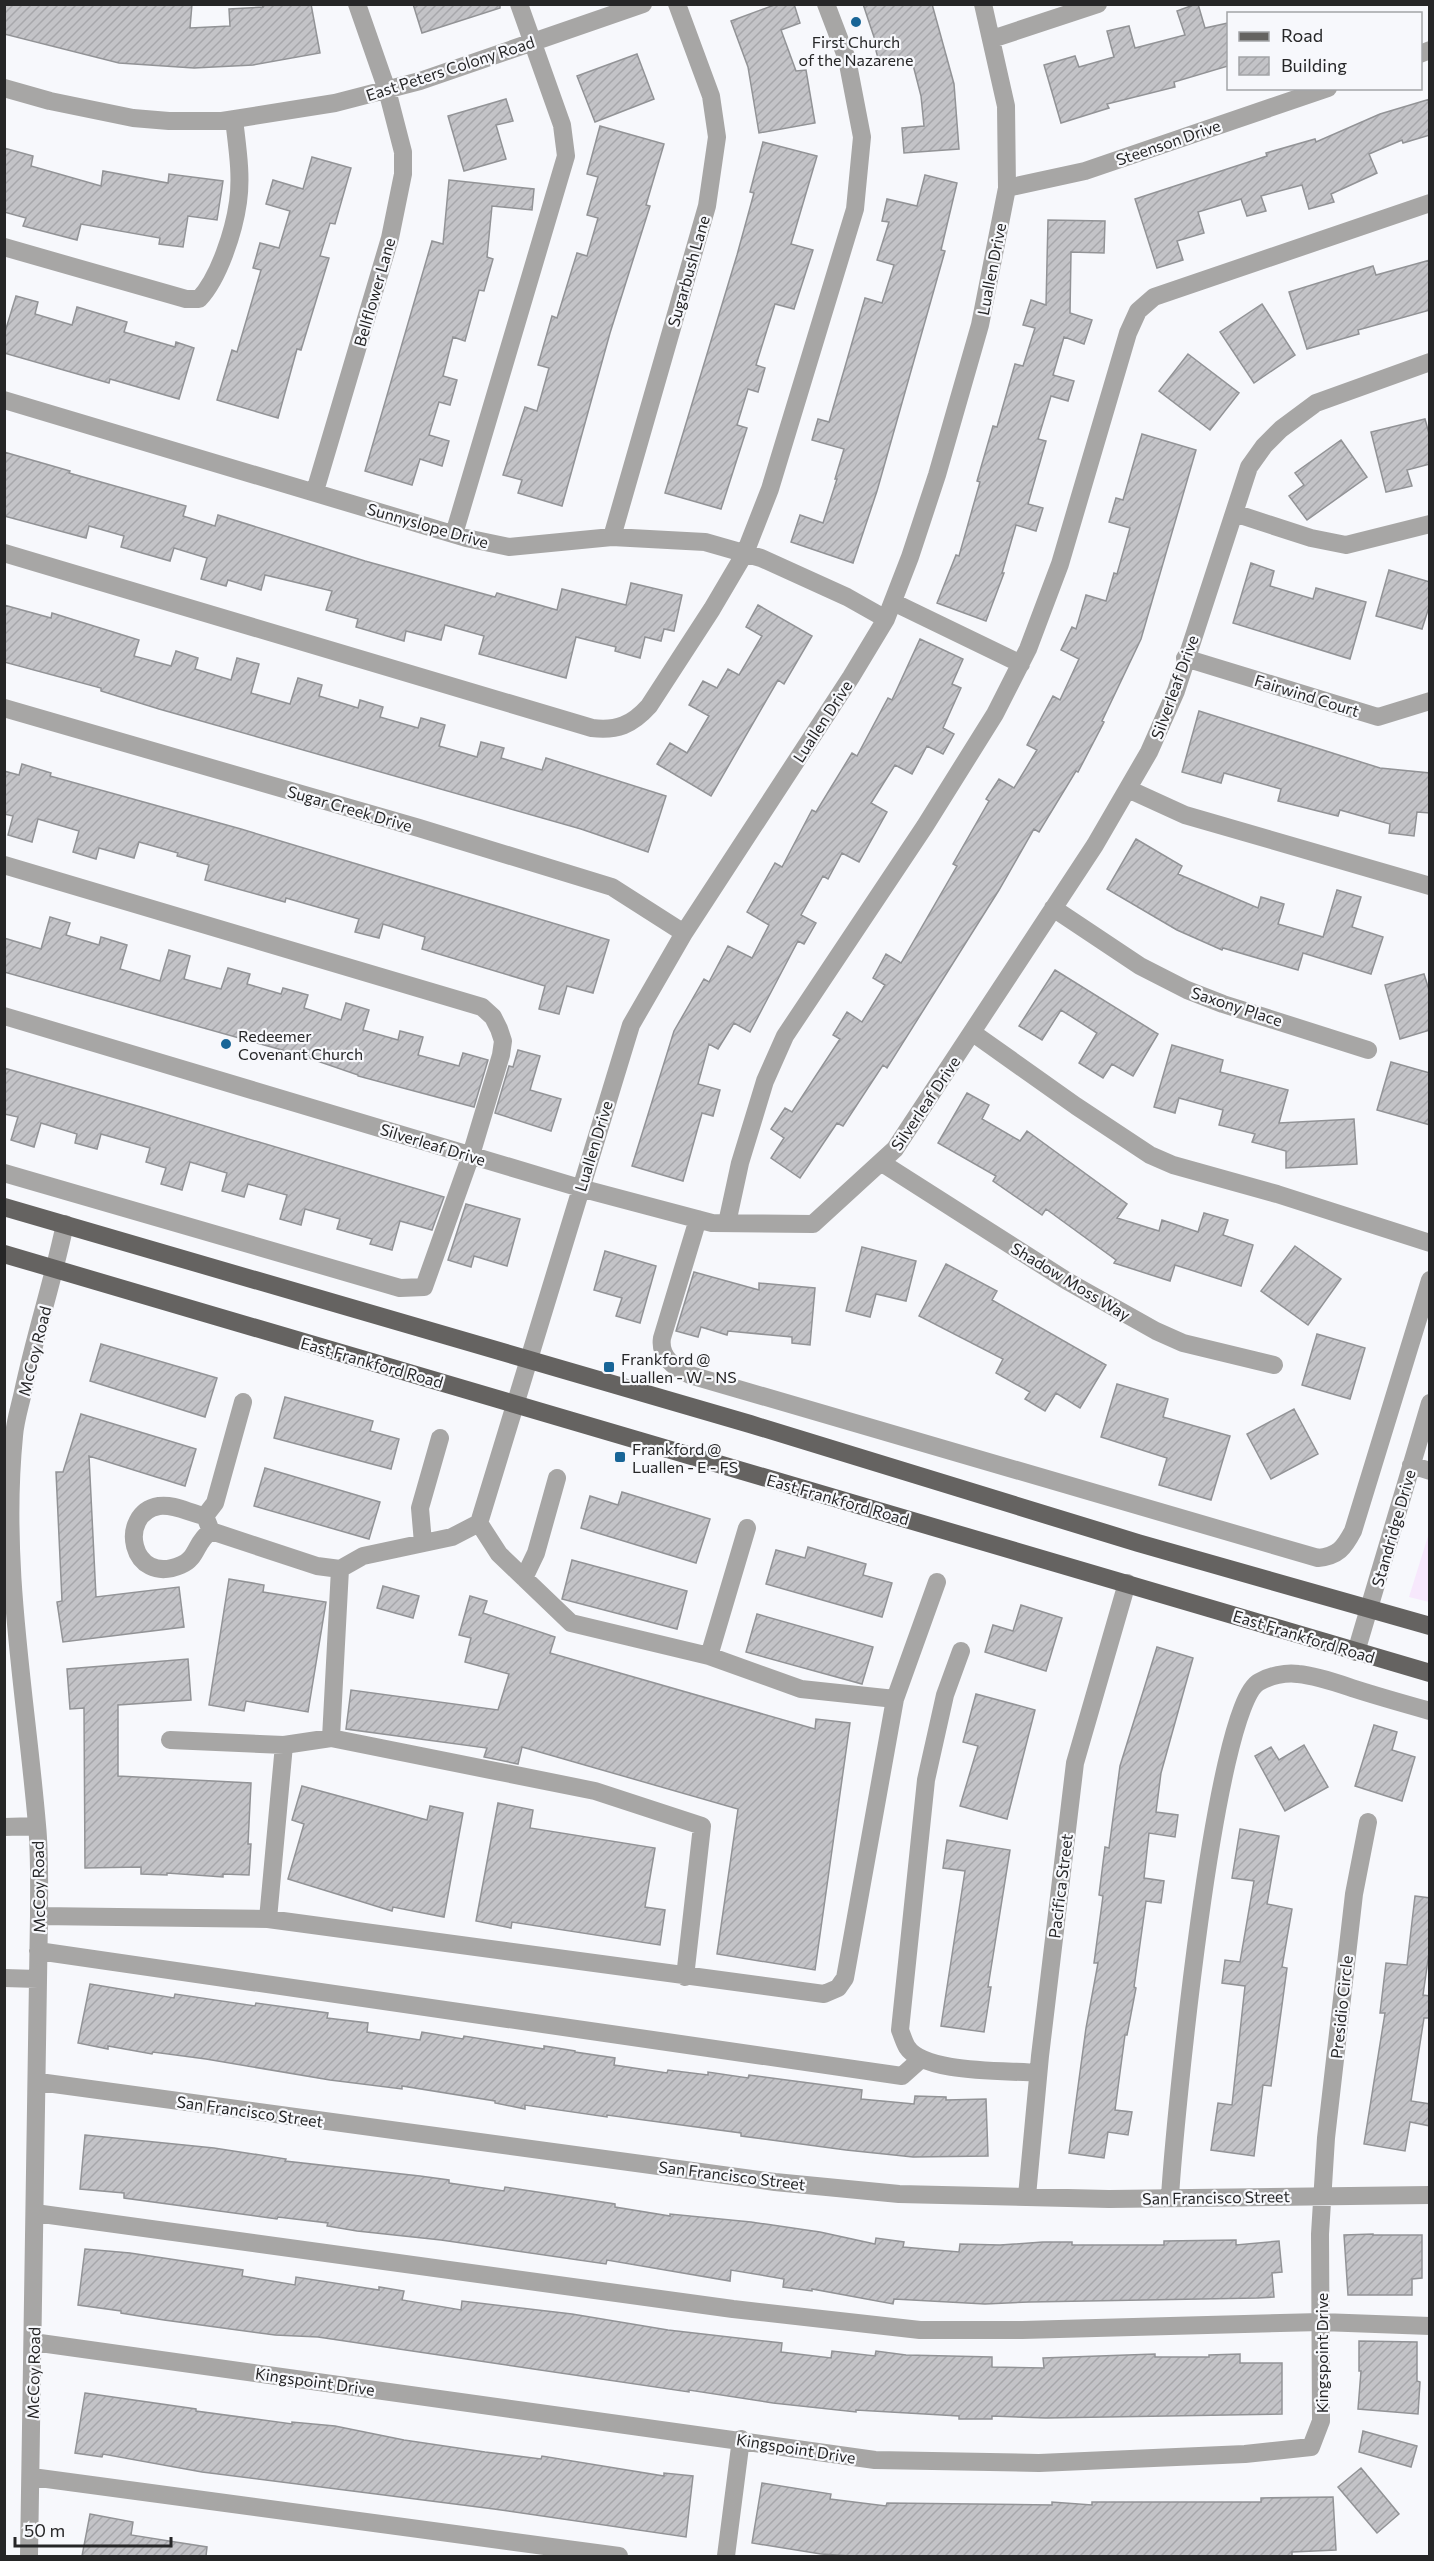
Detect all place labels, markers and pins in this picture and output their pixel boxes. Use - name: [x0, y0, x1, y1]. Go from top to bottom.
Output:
- marker: First Church of the Nazarene: [849, 15, 863, 29]
- place label: First Church of the Nazarene: [799, 32, 913, 69]
- place label: Redeemer Covenant Church: [238, 1026, 363, 1063]
- marker: Redeemer Covenant Church: [219, 1037, 233, 1051]
- place label: Frankford @ Luallen - W - NS: [621, 1349, 737, 1386]
- marker: Frankford @ Luallen - W - NS: [602, 1360, 616, 1374]
- place label: Frankford @ Luallen - E - FS: [632, 1439, 738, 1476]
- marker: Frankford @ Luallen - E - FS: [613, 1450, 627, 1464]

